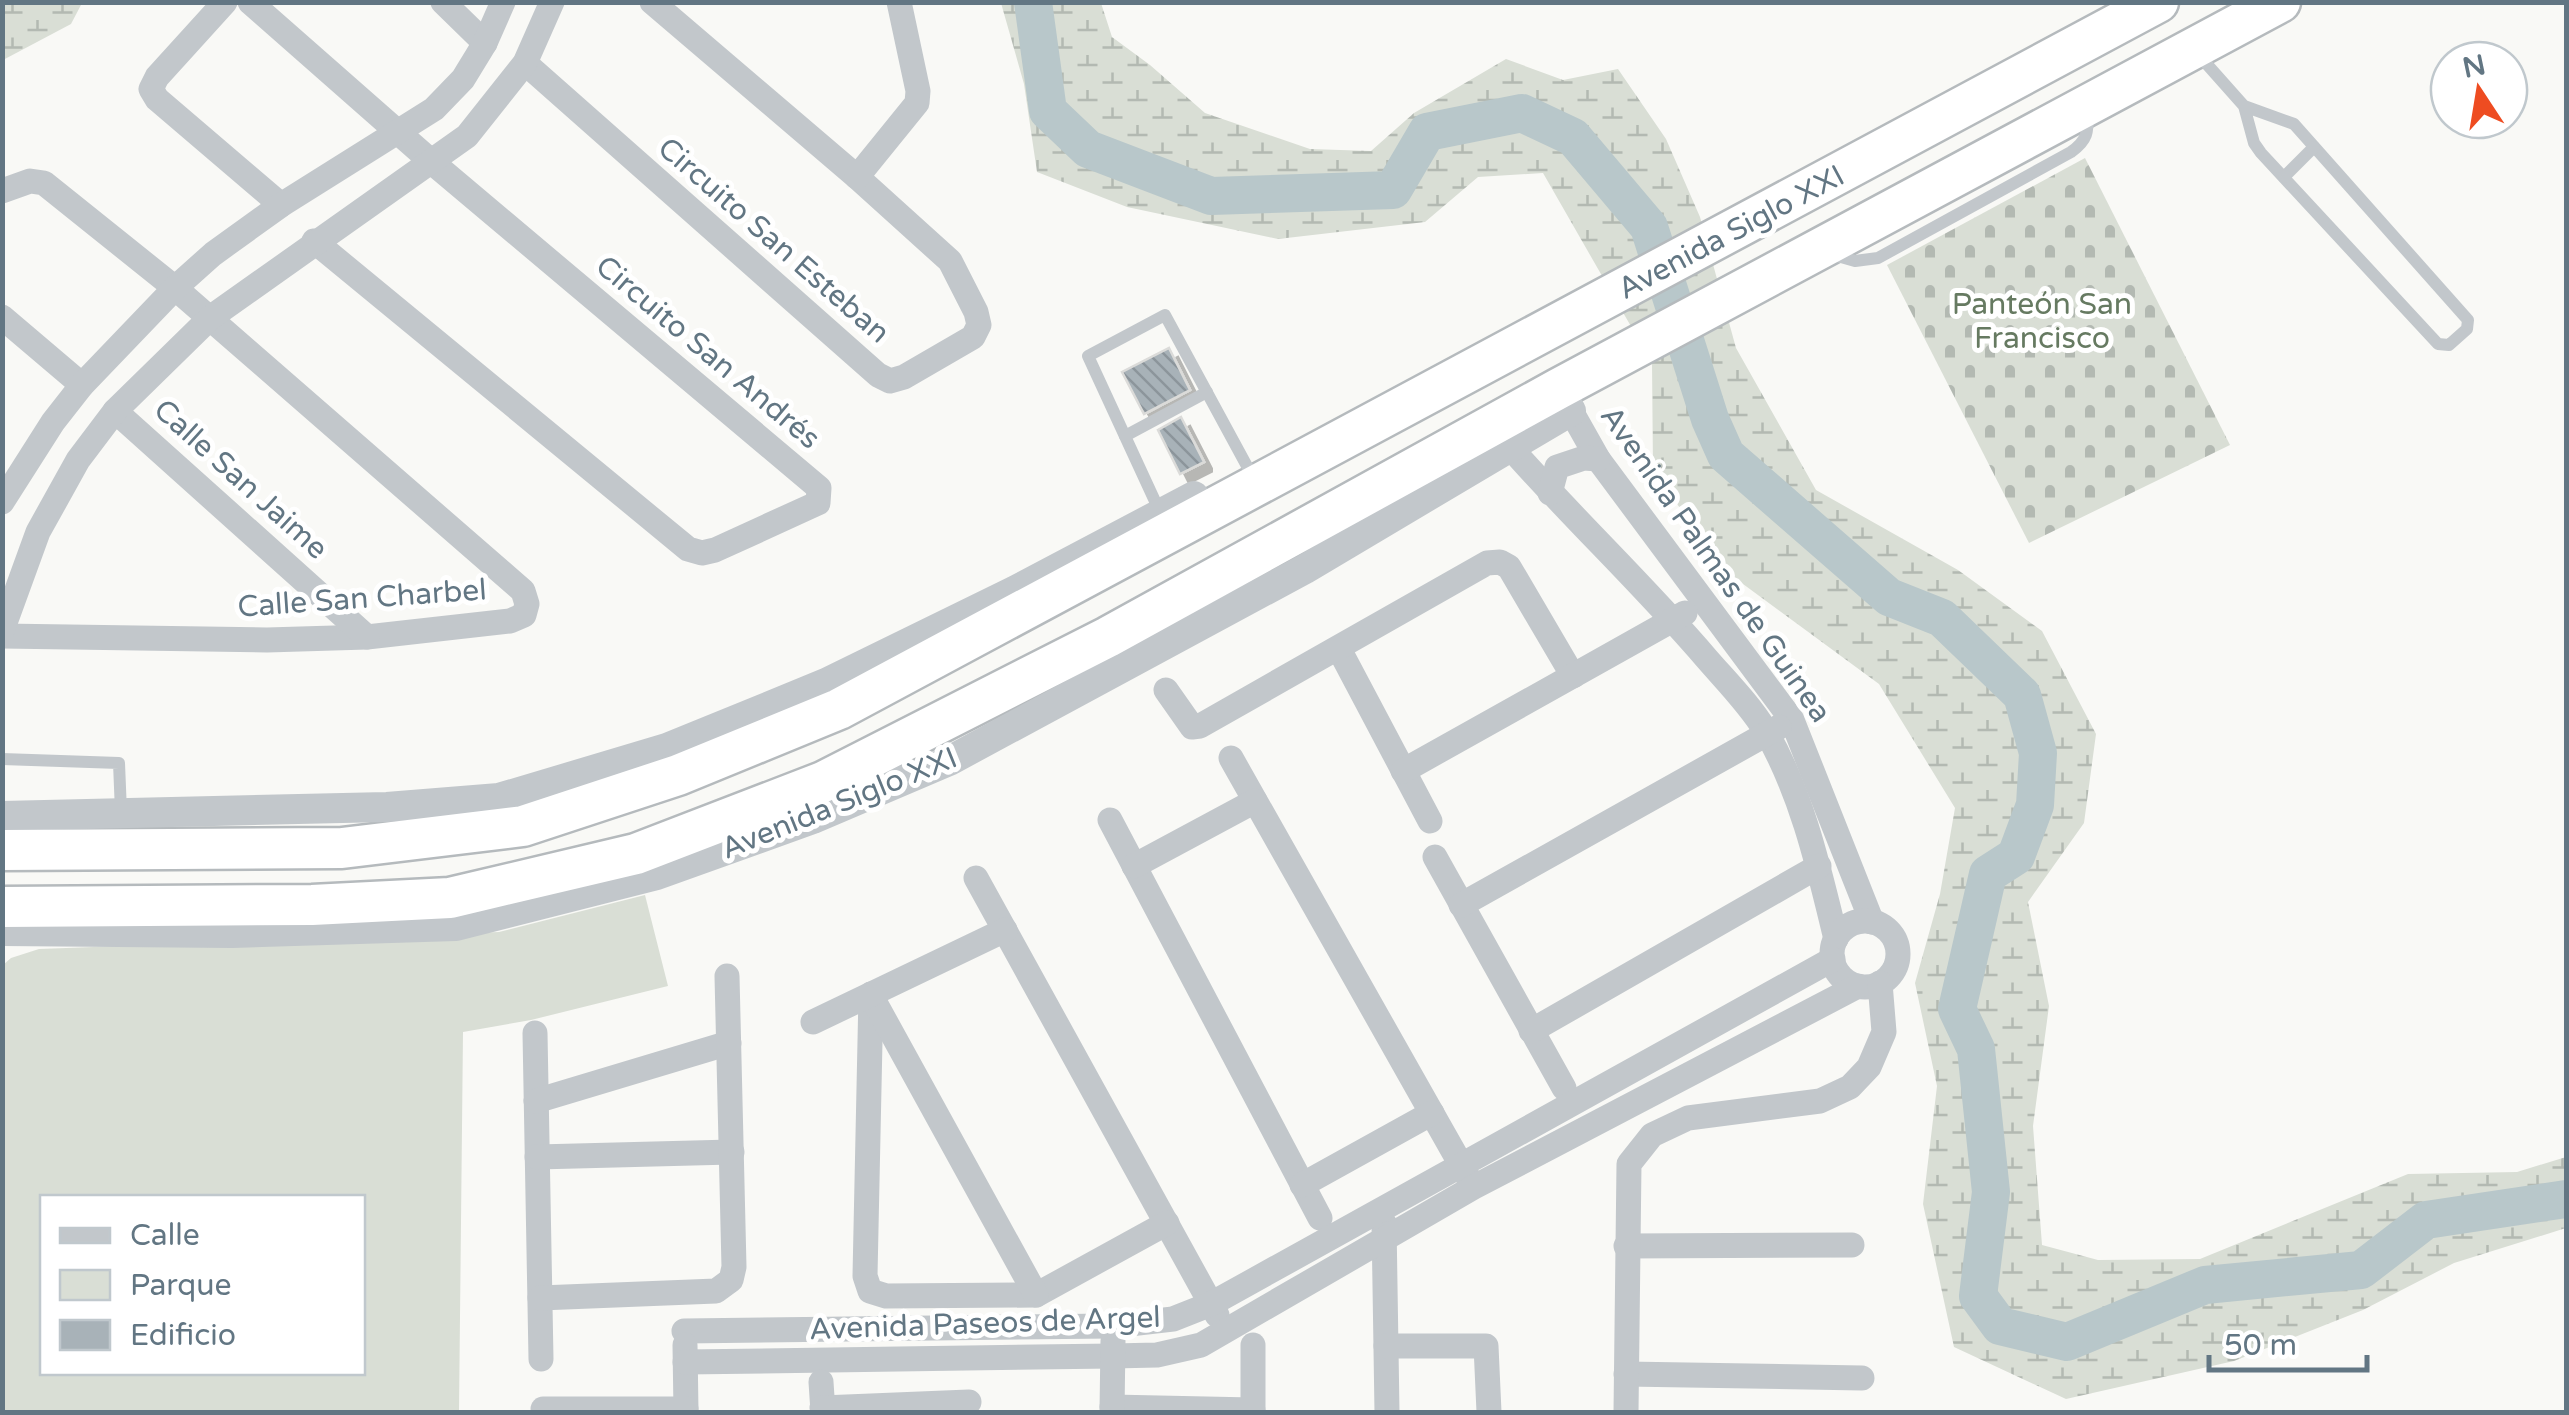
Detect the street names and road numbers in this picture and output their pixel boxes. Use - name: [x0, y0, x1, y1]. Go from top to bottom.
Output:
- street label: Circuito San Esteban: [650, 130, 897, 351]
- street label: Avenida Siglo XXI: [1612, 157, 1851, 308]
- street label: Circuito San Andrés: [588, 248, 827, 457]
- street label: Calle San Jaime: [146, 391, 335, 567]
- street label: Avenida Palmas de Guinea: [1592, 399, 1839, 730]
- street label: Calle San Charbel: [236, 571, 488, 626]
- street label: Avenida Siglo XXI: [716, 739, 963, 868]
- street label: Avenida Paseos de Argel: [809, 1299, 1161, 1348]

